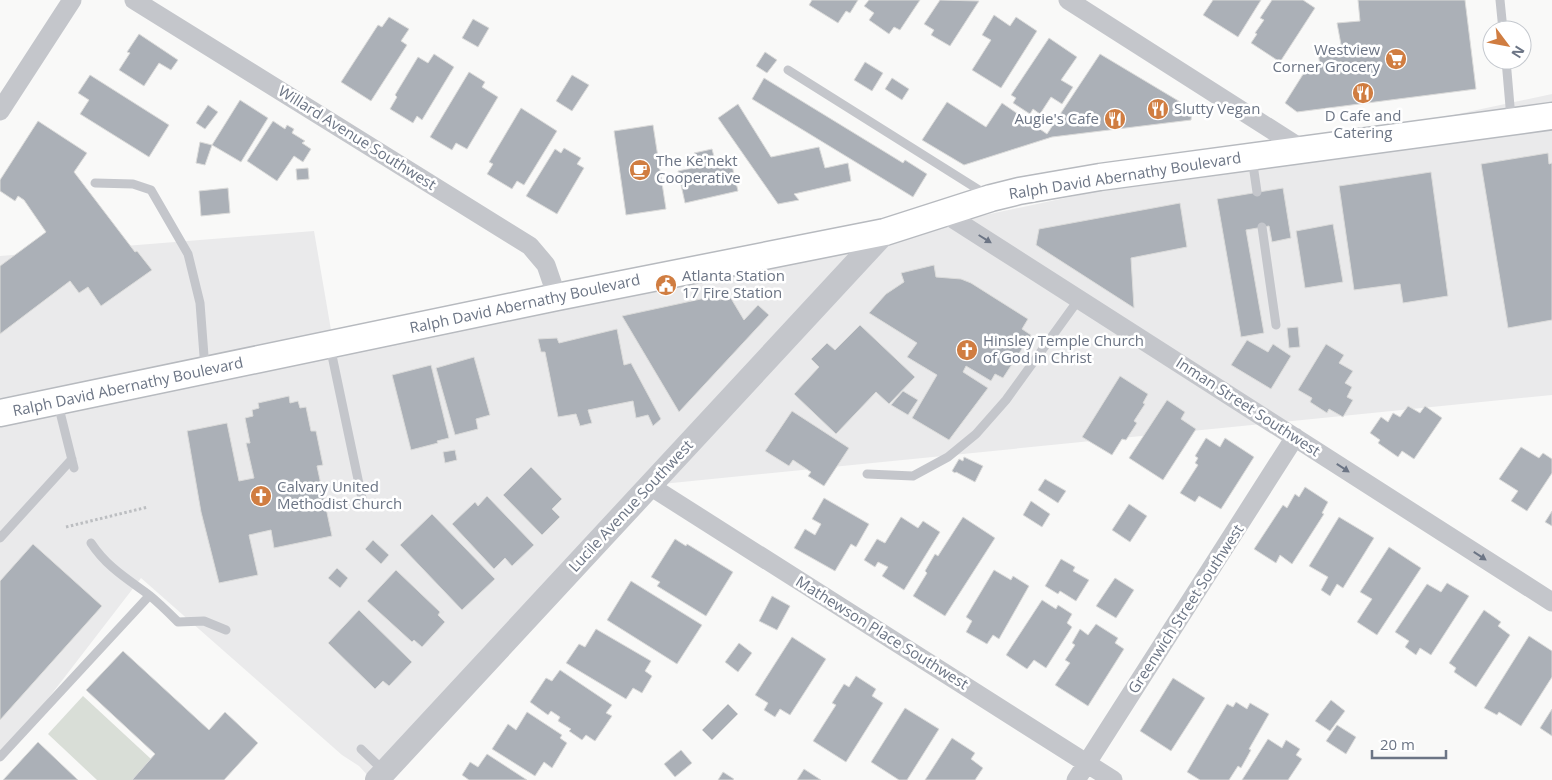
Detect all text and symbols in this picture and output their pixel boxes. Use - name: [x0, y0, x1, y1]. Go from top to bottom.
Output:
- north arrow: [1482, 20, 1532, 70]
- place label: Westview Corner Grocery: [1272, 39, 1380, 76]
- text: N: [1507, 42, 1530, 62]
- supermarket icon: Westview Corner Grocery: [1384, 47, 1408, 71]
- street label: Willard Avenue Southwest: [275, 80, 440, 194]
- restaurant icon: D Cafe and Catering: [1351, 81, 1375, 105]
- restaurant icon: Slutty Vegan: [1146, 97, 1170, 121]
- place label: Slutty Vegan: [1174, 98, 1260, 118]
- place label: D Cafe and Catering: [1325, 105, 1401, 142]
- restaurant icon: Augie's Cafe: [1103, 107, 1127, 131]
- place label: Augie's Cafe: [1014, 108, 1099, 128]
- street label: Ralph David Abernathy Boulevard: [1007, 147, 1243, 203]
- place label: The Ke'nekt Cooperative: [656, 150, 741, 187]
- cafe icon: The Ke'nekt Cooperative: [628, 158, 652, 182]
- one-way arrow: [979, 234, 992, 244]
- place label: Atlanta Station 17 Fire Station: [682, 265, 785, 302]
- street label: Ralph David Abernathy Boulevard: [408, 269, 642, 337]
- public building icon: Atlanta Station 17 Fire Station: [654, 273, 678, 297]
- place label: Hinsley Temple Church of God in Christ: [983, 330, 1144, 367]
- church icon: Hinsley Temple Church of God in Christ: [955, 338, 979, 362]
- street label: Ralph David Abernathy Boulevard: [11, 352, 245, 420]
- street label: Inman Street Southwest: [1173, 352, 1324, 460]
- street label: Lucile Avenue Southwest: [564, 435, 697, 576]
- one-way arrow: [1337, 463, 1350, 473]
- place label: Calvary United Methodist Church: [277, 476, 402, 513]
- church icon: Calvary United Methodist Church: [249, 484, 273, 508]
- street label: Greenwich Street Southwest: [1123, 520, 1247, 697]
- one-way arrow: [1473, 551, 1487, 560]
- street label: Mathewson Place Southwest: [792, 571, 973, 694]
- scale bar: [1372, 728, 1446, 760]
- text: 20 m: [1380, 734, 1415, 754]

